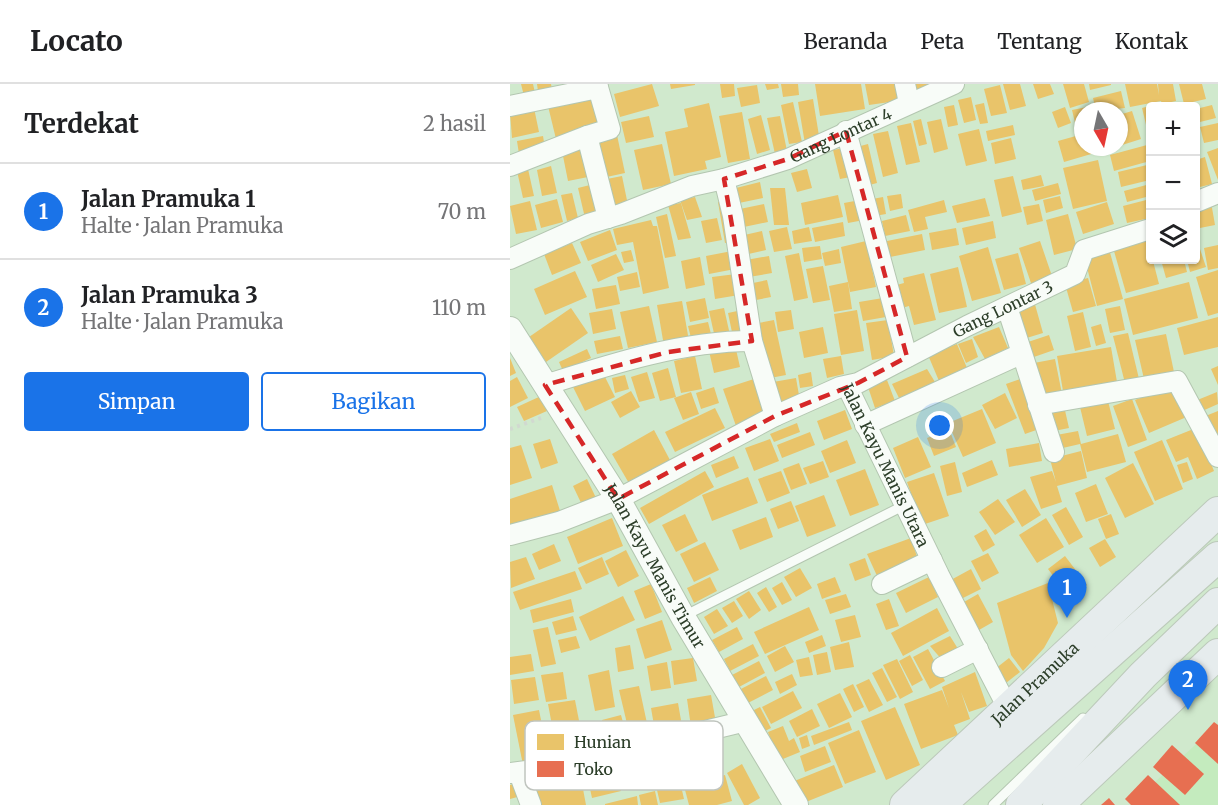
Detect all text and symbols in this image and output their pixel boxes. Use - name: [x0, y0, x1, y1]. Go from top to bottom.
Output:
- text: Locato: [30, 23, 123, 59]
- text: Beranda: [803, 28, 887, 55]
- text: Peta: [920, 28, 964, 55]
- text: Tentang: [997, 28, 1082, 55]
- text: Kontak: [1115, 28, 1188, 55]
- north arrow: [1074, 102, 1128, 156]
- map controls: [1146, 102, 1200, 264]
- button: +: [1146, 102, 1200, 156]
- street label: Gang Lontar 4: [787, 103, 895, 167]
- text: Terdekat: [24, 107, 139, 140]
- text: 2 hasil: [423, 111, 486, 136]
- button: −: [1146, 156, 1200, 210]
- text: Jalan Pramuka 1: [81, 185, 255, 213]
- text: 1: [39, 199, 48, 224]
- text: 70 m: [438, 199, 486, 224]
- button: layers: [1146, 210, 1200, 264]
- text: Halte · Jalan Pramuka: [81, 213, 283, 238]
- street label: Gang Lontar 3: [949, 276, 1056, 342]
- text: Jalan Pramuka 3: [81, 281, 258, 309]
- text: 2: [38, 295, 49, 320]
- text: 110 m: [432, 295, 486, 320]
- text: Halte · Jalan Pramuka: [81, 309, 283, 334]
- button: Simpan: [24, 372, 249, 431]
- button: Bagikan: [261, 372, 486, 431]
- street label: Jalan Kayu Manis Utara: [837, 379, 934, 551]
- your location: [925, 411, 954, 440]
- street label: Jalan Kayu Manis Timur: [600, 479, 710, 652]
- pin: 1: [1048, 568, 1086, 618]
- street label: Jalan Pramuka: [986, 637, 1083, 730]
- pin: 2: [1168, 660, 1208, 710]
- legend: [525, 721, 723, 790]
- text: Hunian: [574, 732, 632, 752]
- text: Toko: [574, 759, 613, 779]

